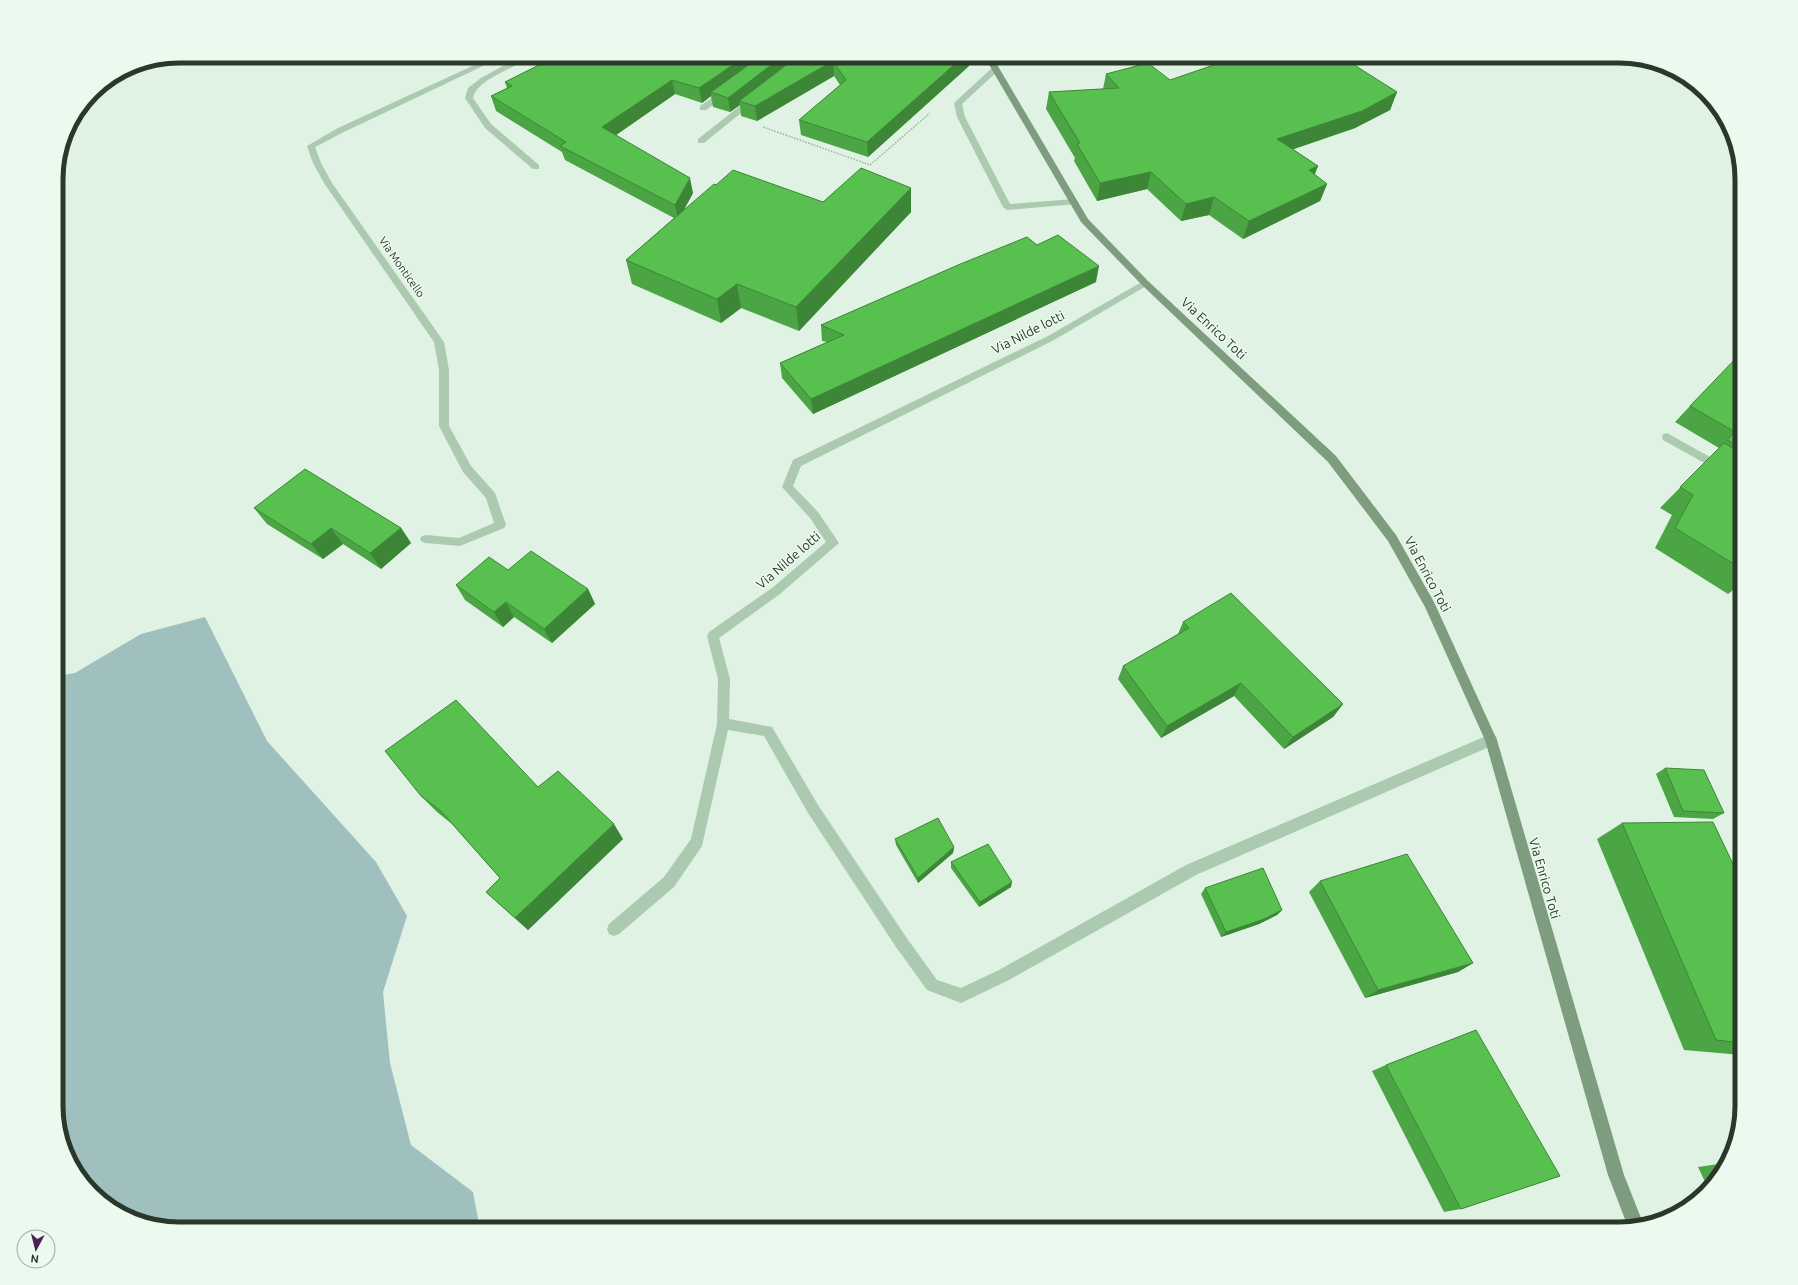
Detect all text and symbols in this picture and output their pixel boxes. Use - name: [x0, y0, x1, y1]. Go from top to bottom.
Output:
- street label: Via Monticello: [377, 235, 427, 299]
- street label: Via Enrico Toti: [1179, 294, 1249, 362]
- street label: Via Nilde lotti: [989, 308, 1067, 356]
- street label: Via Nilde lotti: [753, 529, 823, 591]
- street label: Via Enrico Toti: [1402, 534, 1454, 614]
- street label: Via Enrico Toti: [1527, 836, 1563, 920]
- north arrow: [16, 1229, 56, 1269]
- text: N: [30, 1252, 40, 1265]

